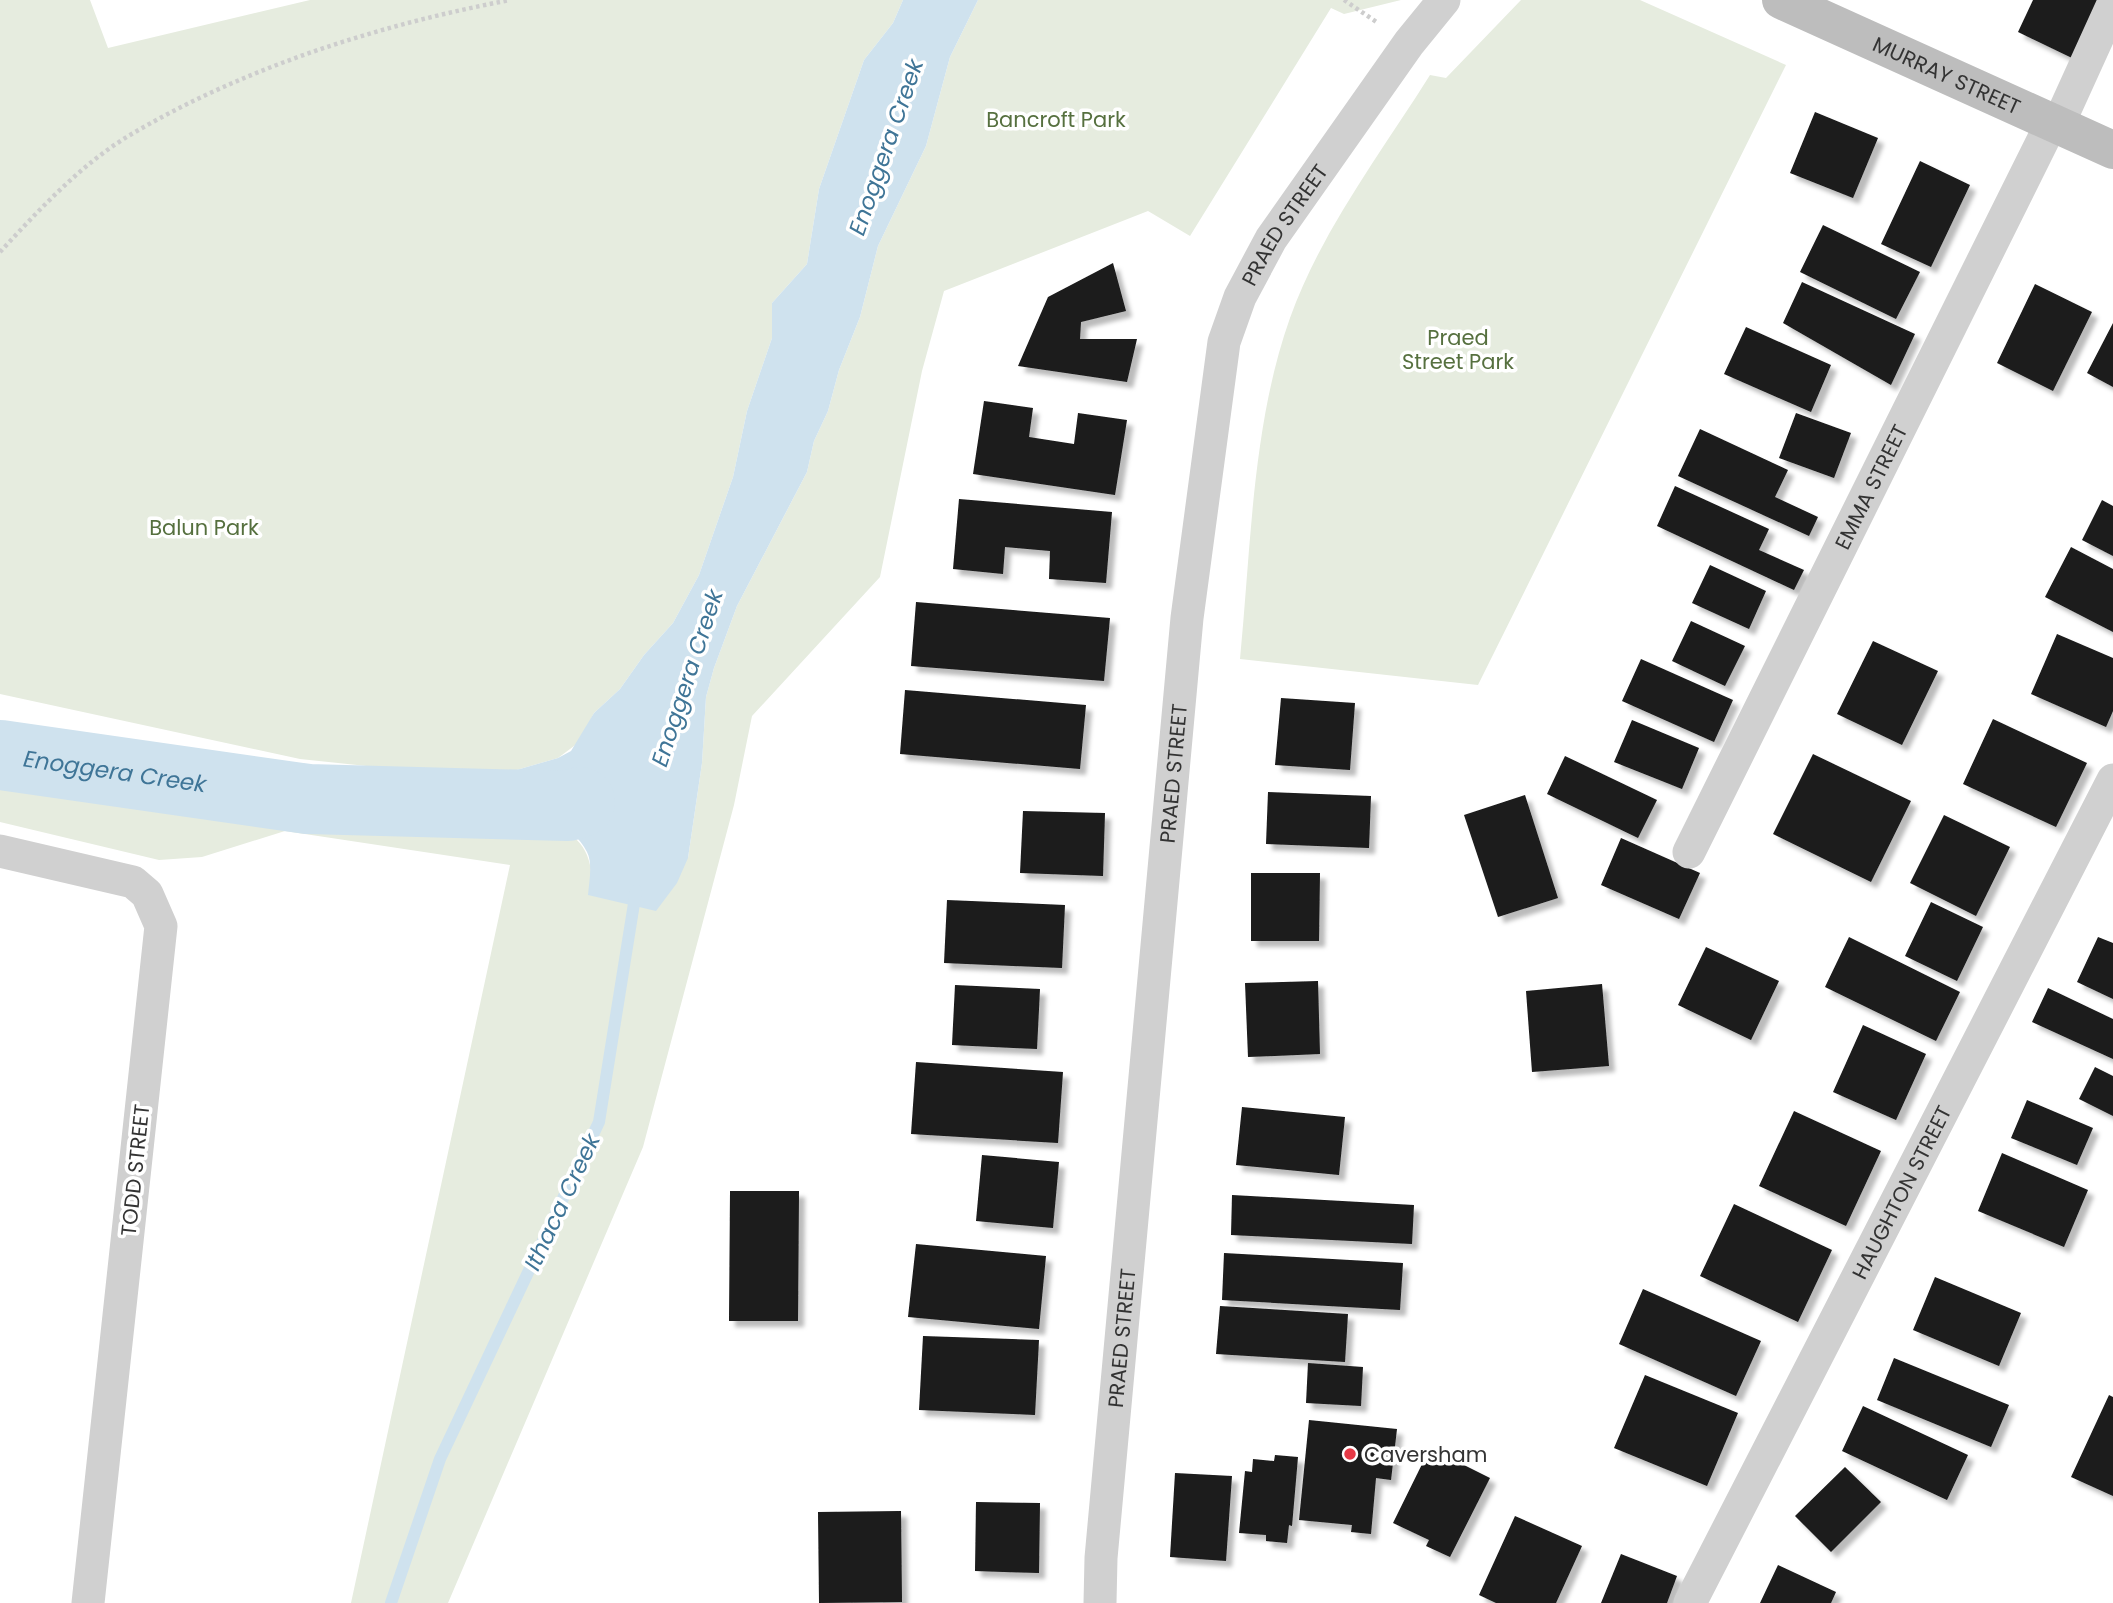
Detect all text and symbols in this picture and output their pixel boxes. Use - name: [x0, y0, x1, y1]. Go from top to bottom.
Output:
- street label: MURRAY STREET: [1868, 29, 2025, 121]
- water label: Enoggera Creek: [841, 54, 932, 239]
- park label: Bancroft Park: [986, 105, 1126, 134]
- street label: PRAED STREET: [1234, 158, 1334, 291]
- park label: Praed Street Park: [1402, 323, 1514, 376]
- street label: EMMA STREET: [1827, 419, 1914, 554]
- park label: Balun Park: [149, 513, 259, 542]
- water label: Enoggera Creek: [643, 584, 731, 771]
- street label: PRAED STREET: [1152, 702, 1194, 844]
- water label: Enoggera Creek: [21, 743, 210, 800]
- street label: HAUGHTON STREET: [1845, 1100, 1958, 1284]
- street label: TODD STREET: [114, 1103, 156, 1237]
- water label: Ithaca Creek: [516, 1127, 608, 1276]
- street label: PRAED STREET: [1100, 1267, 1142, 1409]
- place label: Caversham: [1364, 1440, 1487, 1469]
- marker: Caversham: [1342, 1446, 1358, 1462]

